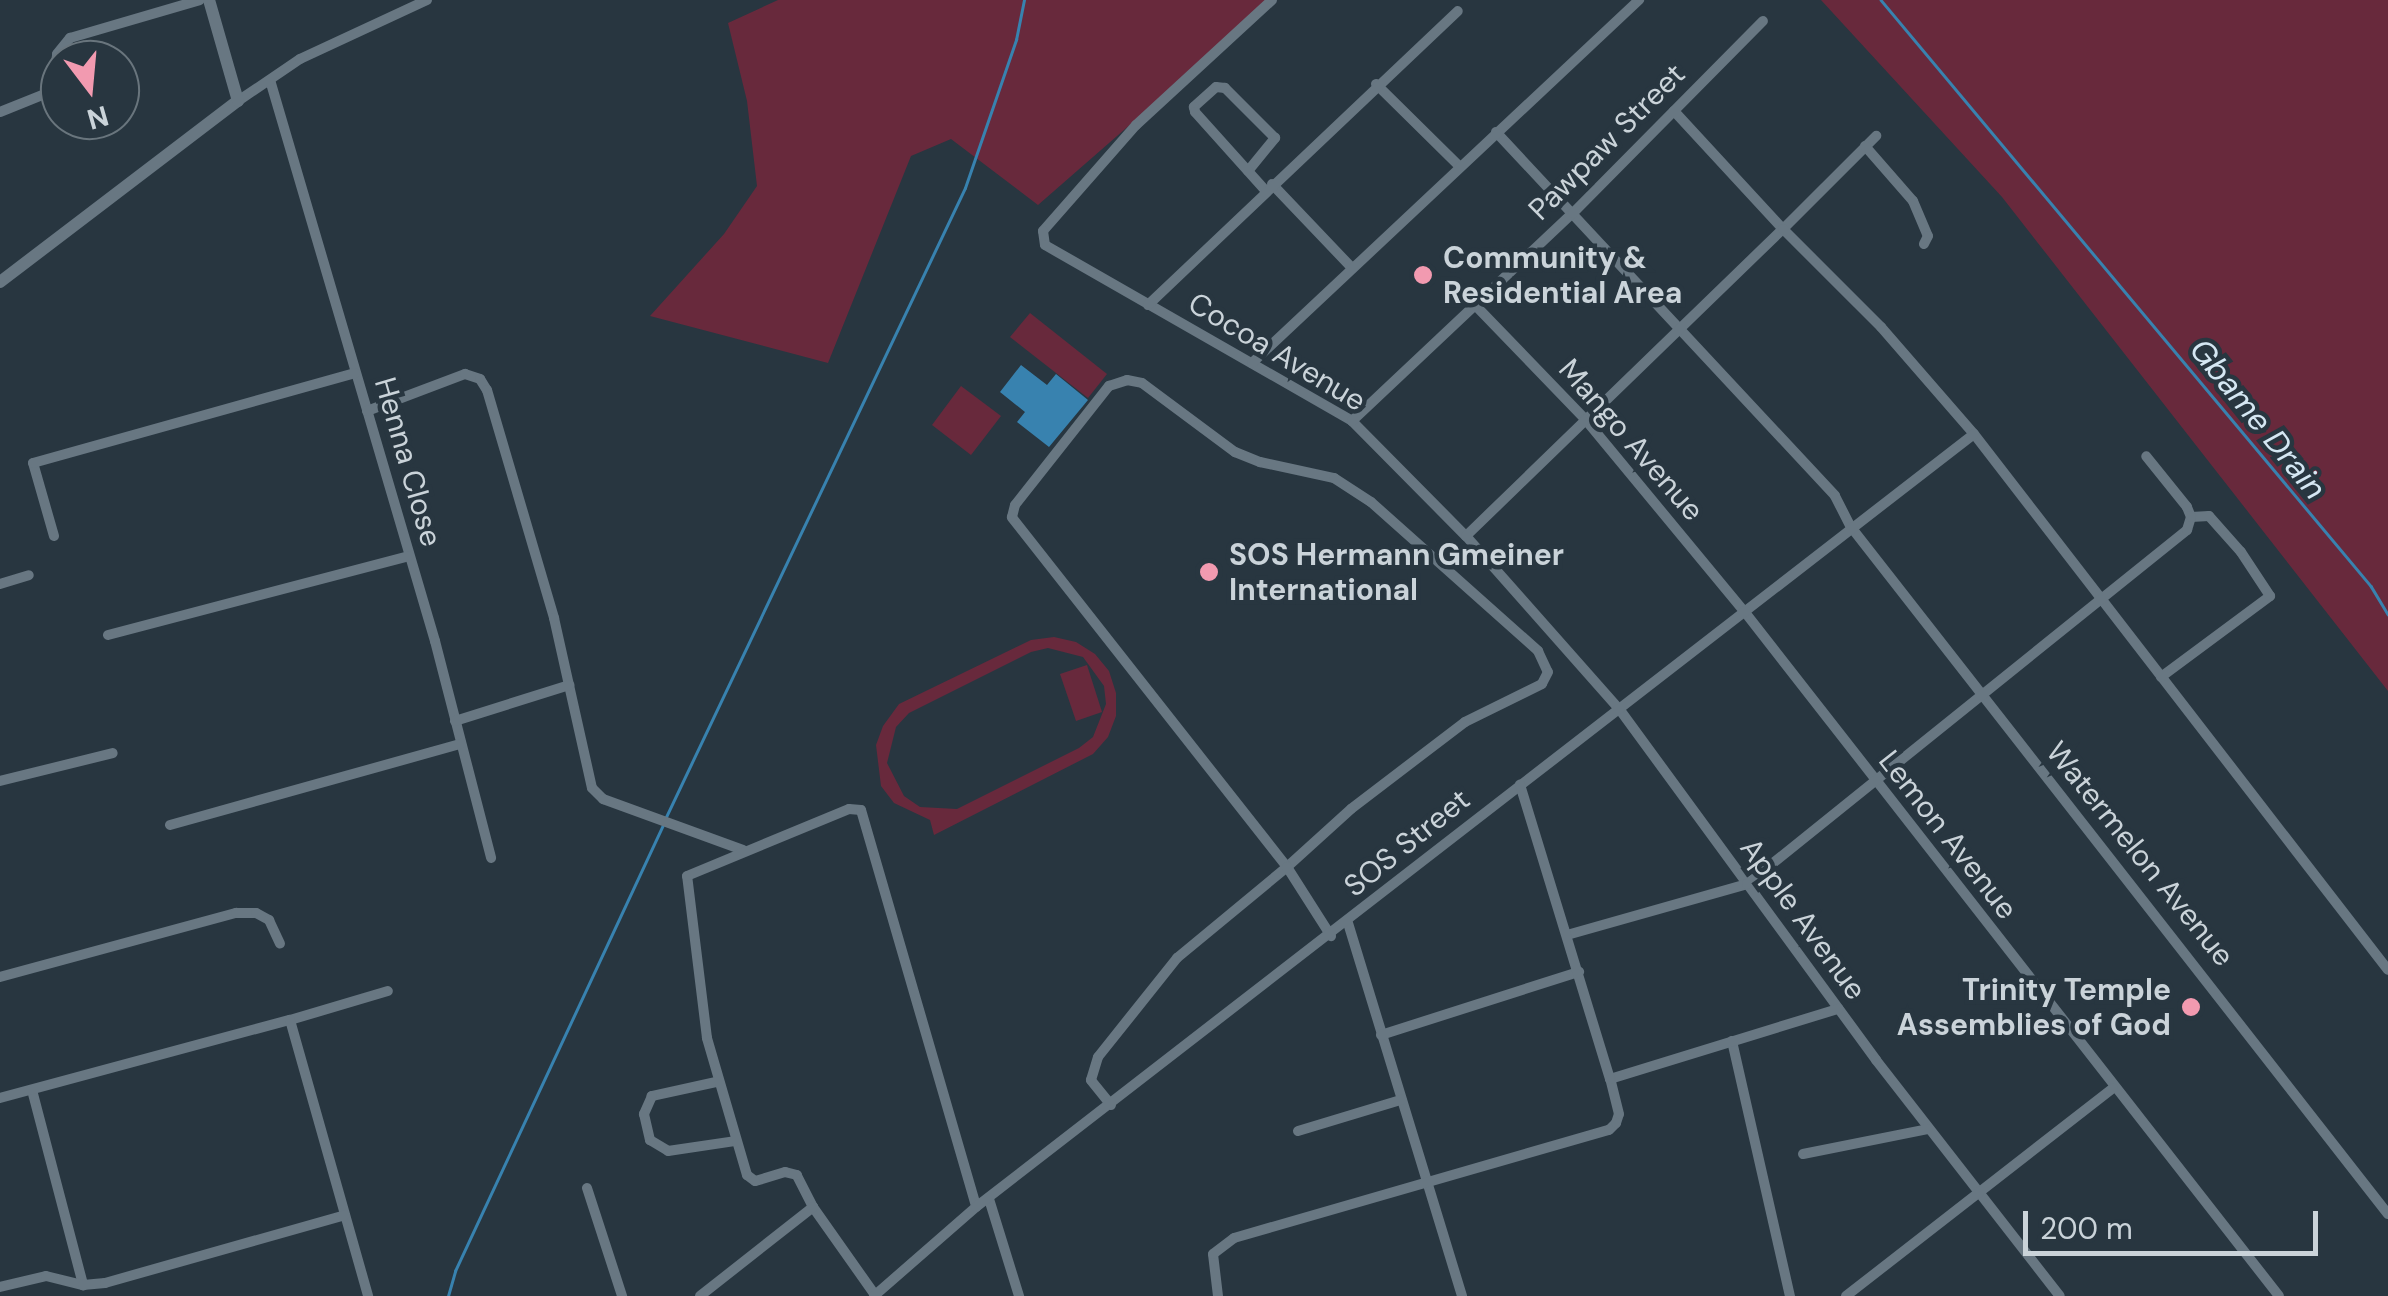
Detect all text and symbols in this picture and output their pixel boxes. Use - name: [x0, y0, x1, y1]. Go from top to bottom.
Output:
- north arrow: [40, 40, 140, 140]
- street label: Pawpaw Street: [1521, 56, 1693, 228]
- text: N: [83, 97, 113, 138]
- place label: Community & Residential Area: [1443, 240, 1682, 310]
- marker: Community & Residential Area: [1412, 264, 1434, 286]
- street label: Cocoa Avenue: [1182, 285, 1372, 419]
- water label: Gbame Drain: [2182, 331, 2334, 507]
- street label: Mango Avenue: [1551, 352, 1711, 528]
- street label: Henna Close: [367, 373, 449, 551]
- place label: SOS Hermann Gmeiner International: [1229, 537, 1564, 608]
- marker: SOS Hermann Gmeiner International: [1198, 561, 1220, 583]
- street label: Watermelon Avenue: [2038, 735, 2242, 973]
- street label: Lemon Avenue: [1871, 744, 2025, 926]
- street label: SOS Street: [1337, 781, 1477, 905]
- street label: Apple Avenue: [1732, 831, 1874, 1007]
- place label: Trinity Temple Assemblies of God: [1897, 972, 2171, 1042]
- marker: Trinity Temple Assemblies of God: [2180, 996, 2202, 1018]
- scale bar: [2028, 1191, 2323, 1253]
- text: 200 m: [2040, 1209, 2133, 1248]

